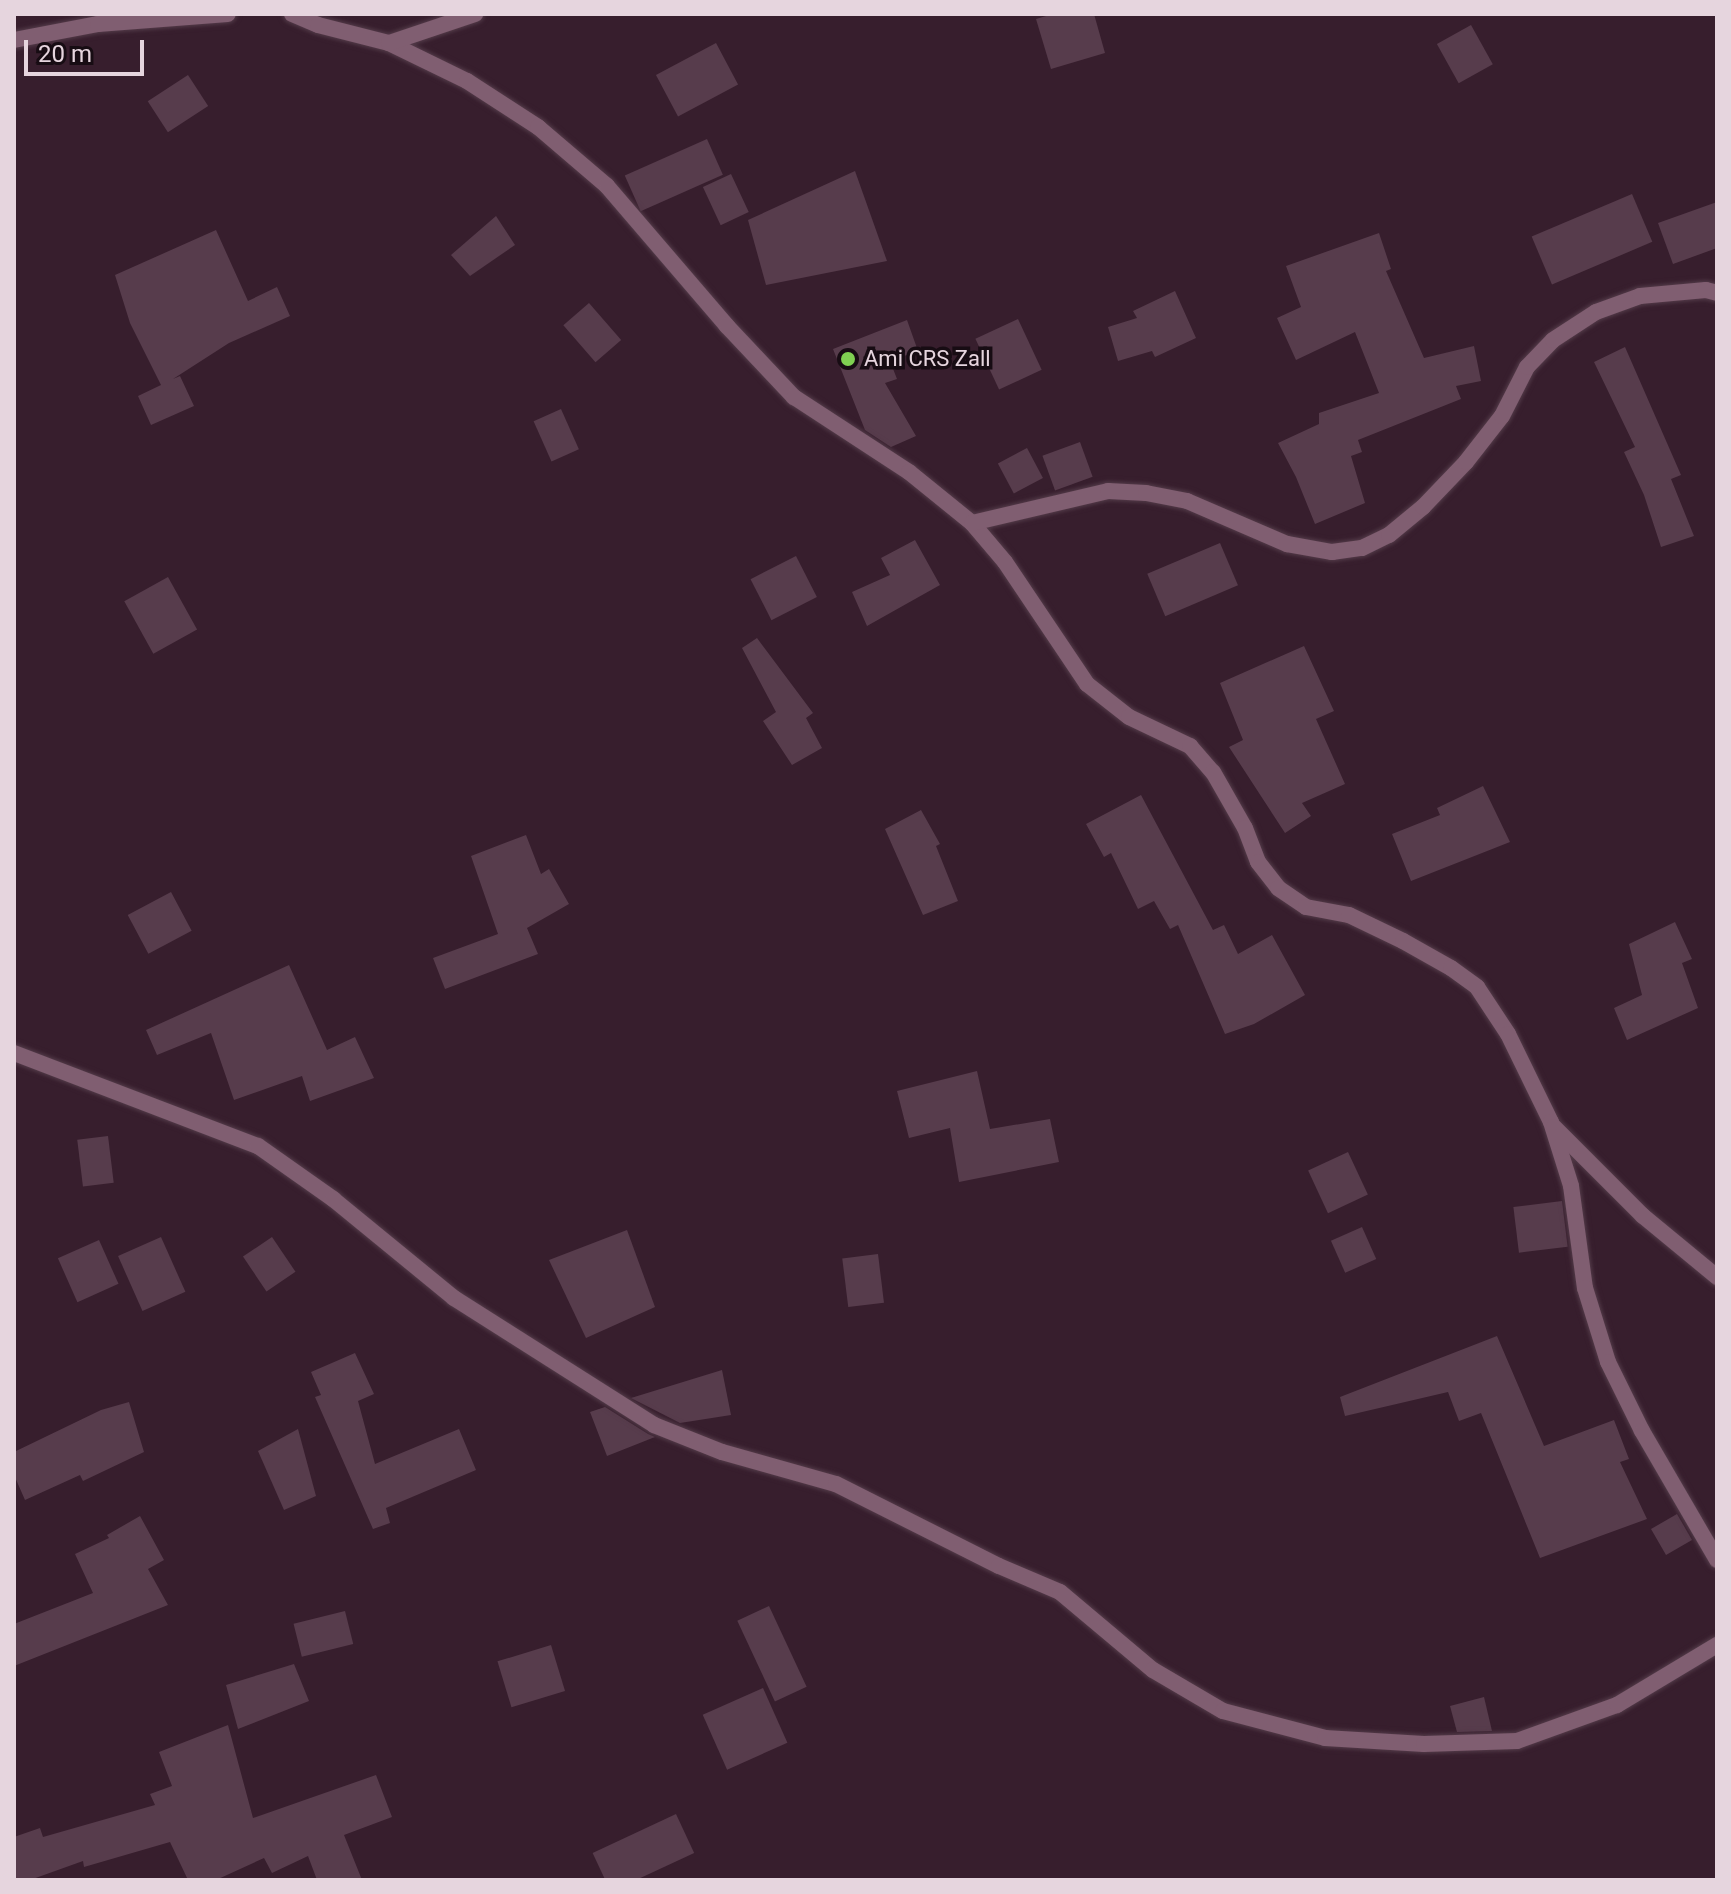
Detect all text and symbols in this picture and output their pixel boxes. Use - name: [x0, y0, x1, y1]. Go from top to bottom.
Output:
- scale bar: [28, 24, 148, 74]
- text: 20 m: [38, 40, 92, 68]
- place label: Ami CRS Zall: [864, 346, 991, 372]
- marker: Ami CRS Zall: [839, 350, 857, 368]

